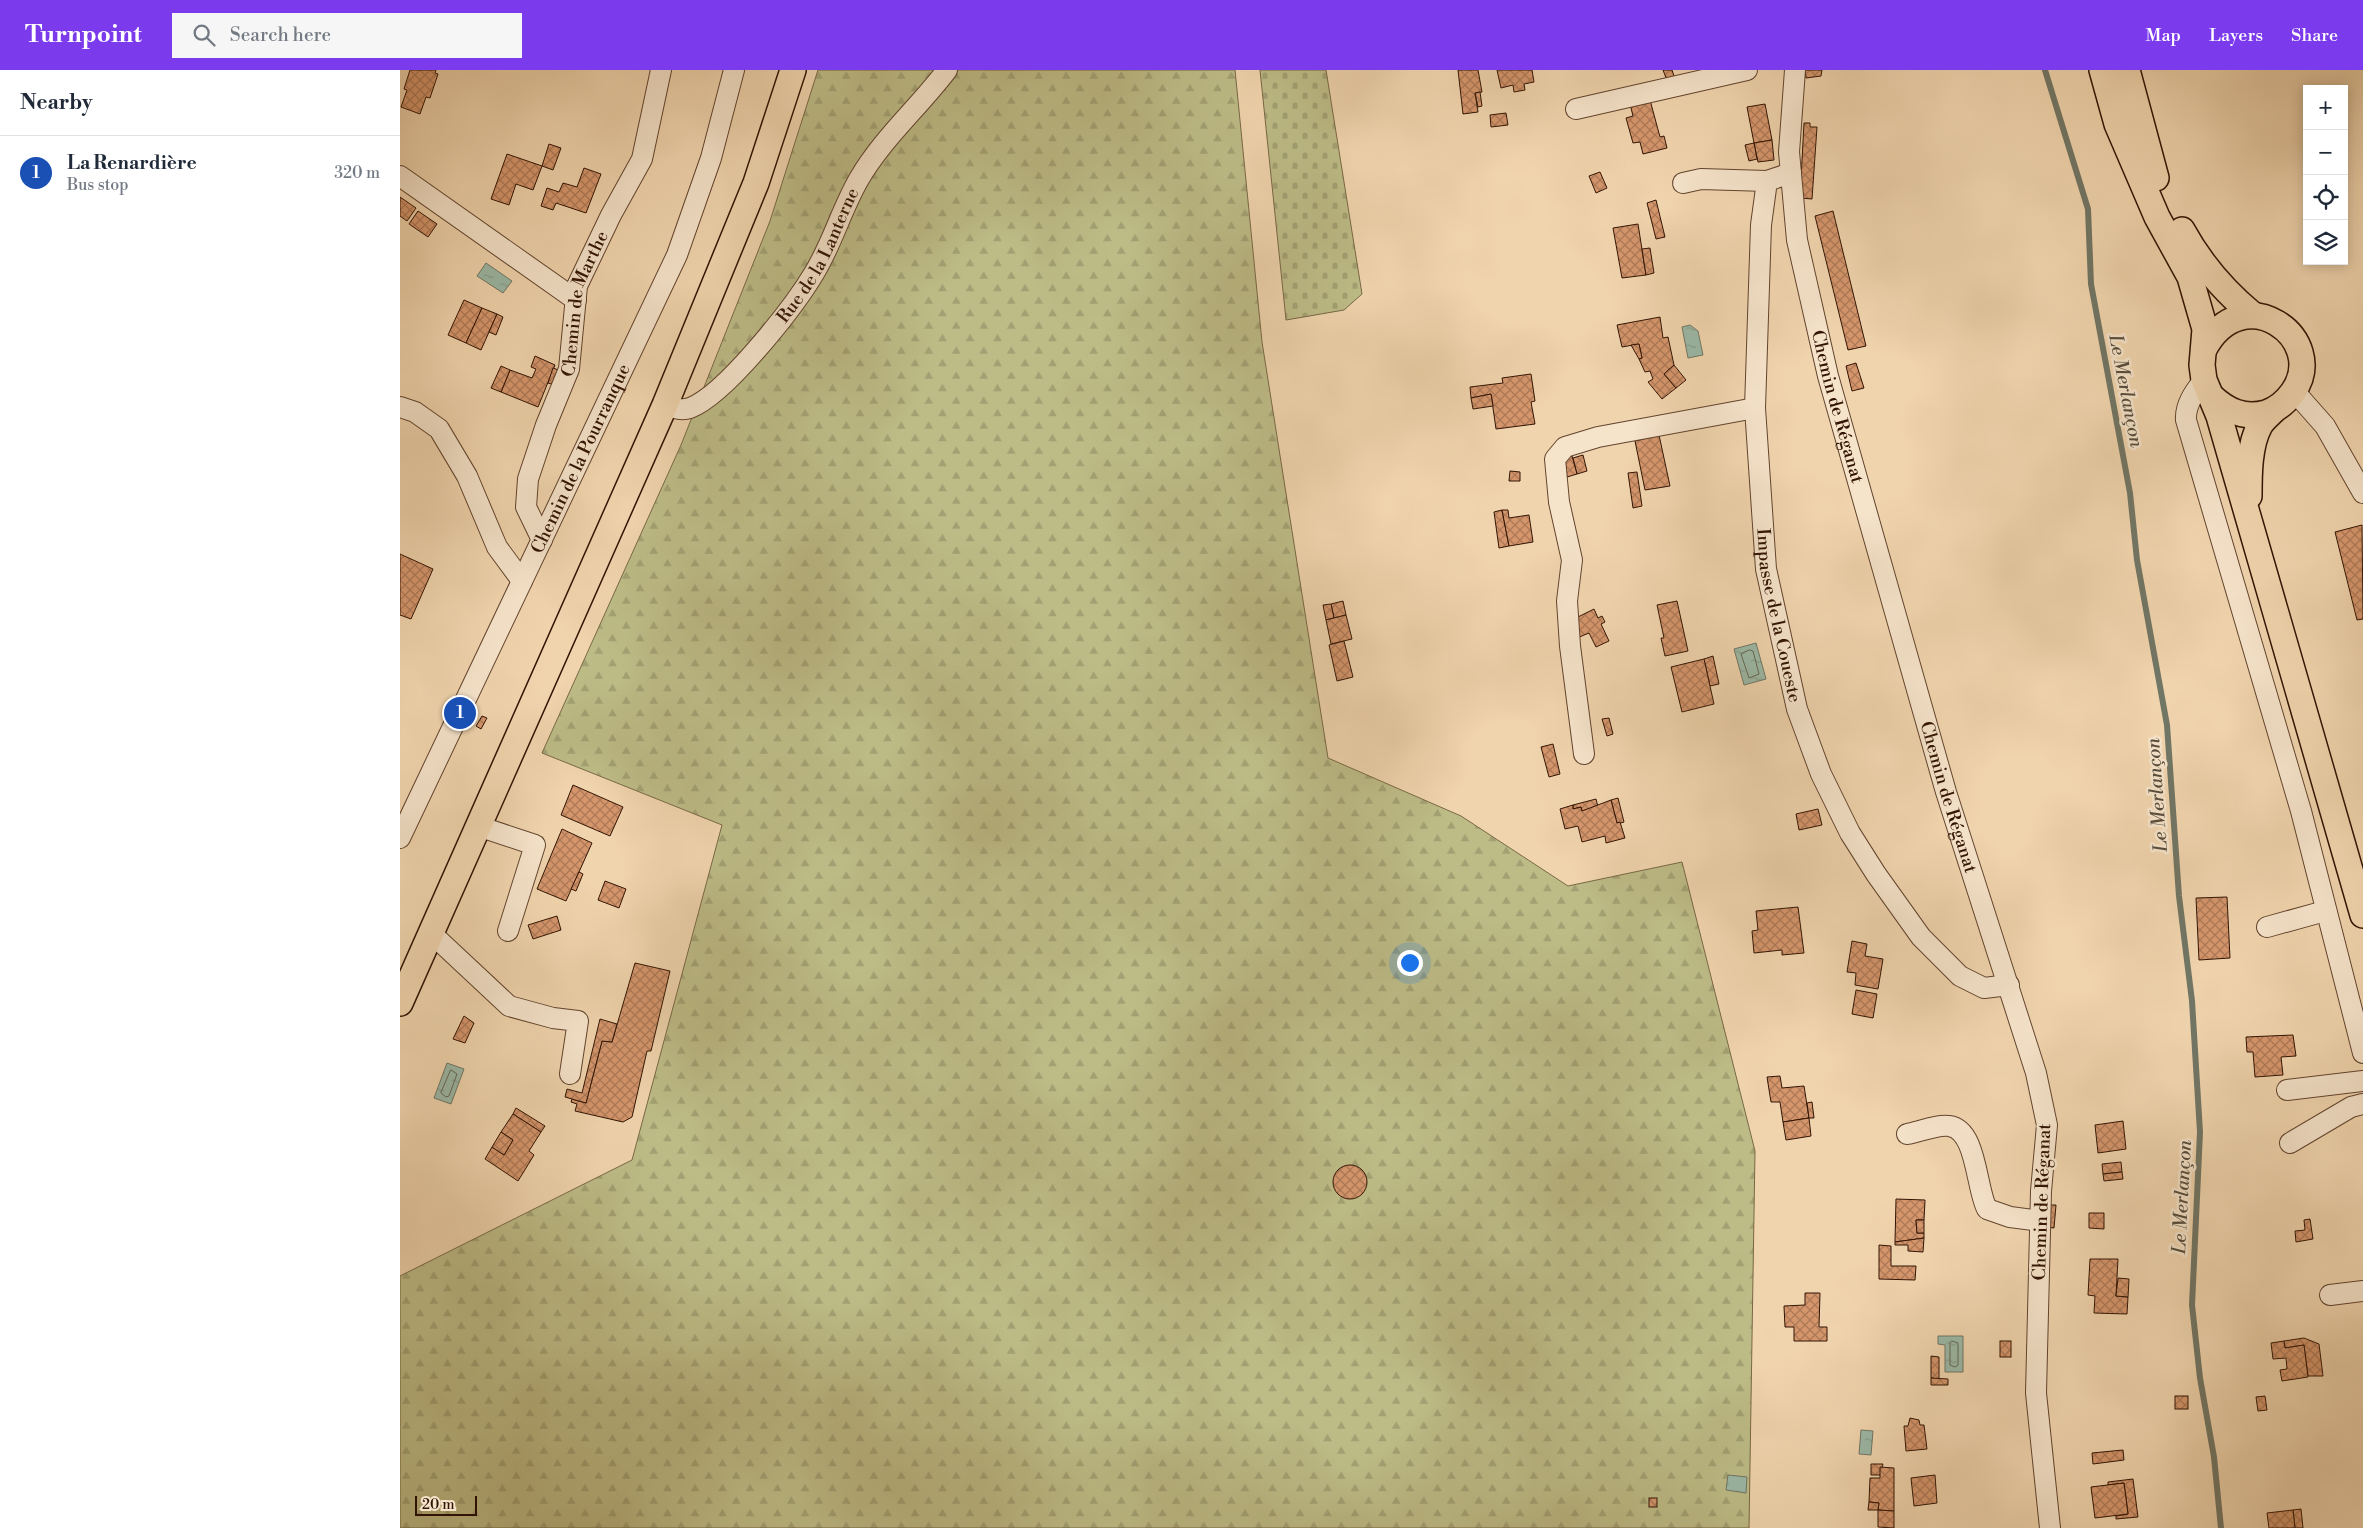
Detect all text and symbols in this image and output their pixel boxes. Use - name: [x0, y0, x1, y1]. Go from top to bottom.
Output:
- search box: [172, 13, 522, 58]
- text: Turnpoint: [25, 20, 142, 50]
- icon: search: [190, 21, 218, 49]
- text: Search here: [230, 23, 331, 47]
- text: Map: [2146, 24, 2181, 47]
- text: Layers: [2209, 24, 2263, 47]
- text: Share: [2291, 24, 2338, 47]
- map controls: [2303, 85, 2348, 265]
- button: +: [2303, 85, 2348, 130]
- text: Nearby: [20, 90, 93, 116]
- button: −: [2303, 130, 2348, 175]
- text: La Renardière: [67, 151, 197, 175]
- text: 1: [32, 163, 40, 183]
- text: 320 m: [334, 163, 380, 183]
- text: Bus stop: [67, 175, 129, 195]
- button: locate: [2303, 175, 2348, 220]
- street label: Rue de la Lanterne: [771, 184, 864, 328]
- button: layers: [2303, 220, 2348, 265]
- street label: Chemin de Marthe: [555, 227, 613, 381]
- street label: Chemin de Réganat: [1806, 328, 1869, 486]
- water label: Le Merlançon: [2103, 332, 2149, 450]
- street label: Chemin de la Pourranque: [525, 360, 635, 557]
- street label: Impasse de la Coueste: [1752, 528, 1807, 705]
- pin: 1: [444, 694, 476, 732]
- street label: Chemin de Réganat: [1915, 718, 1983, 876]
- water label: Le Merlançon: [2141, 737, 2173, 854]
- your location: [1397, 950, 1423, 976]
- street label: Chemin de Réganat: [2028, 1122, 2056, 1281]
- water label: Le Merlançon: [2167, 1139, 2197, 1256]
- scale bar: [415, 1493, 478, 1516]
- text: 20 m: [422, 1496, 454, 1514]

